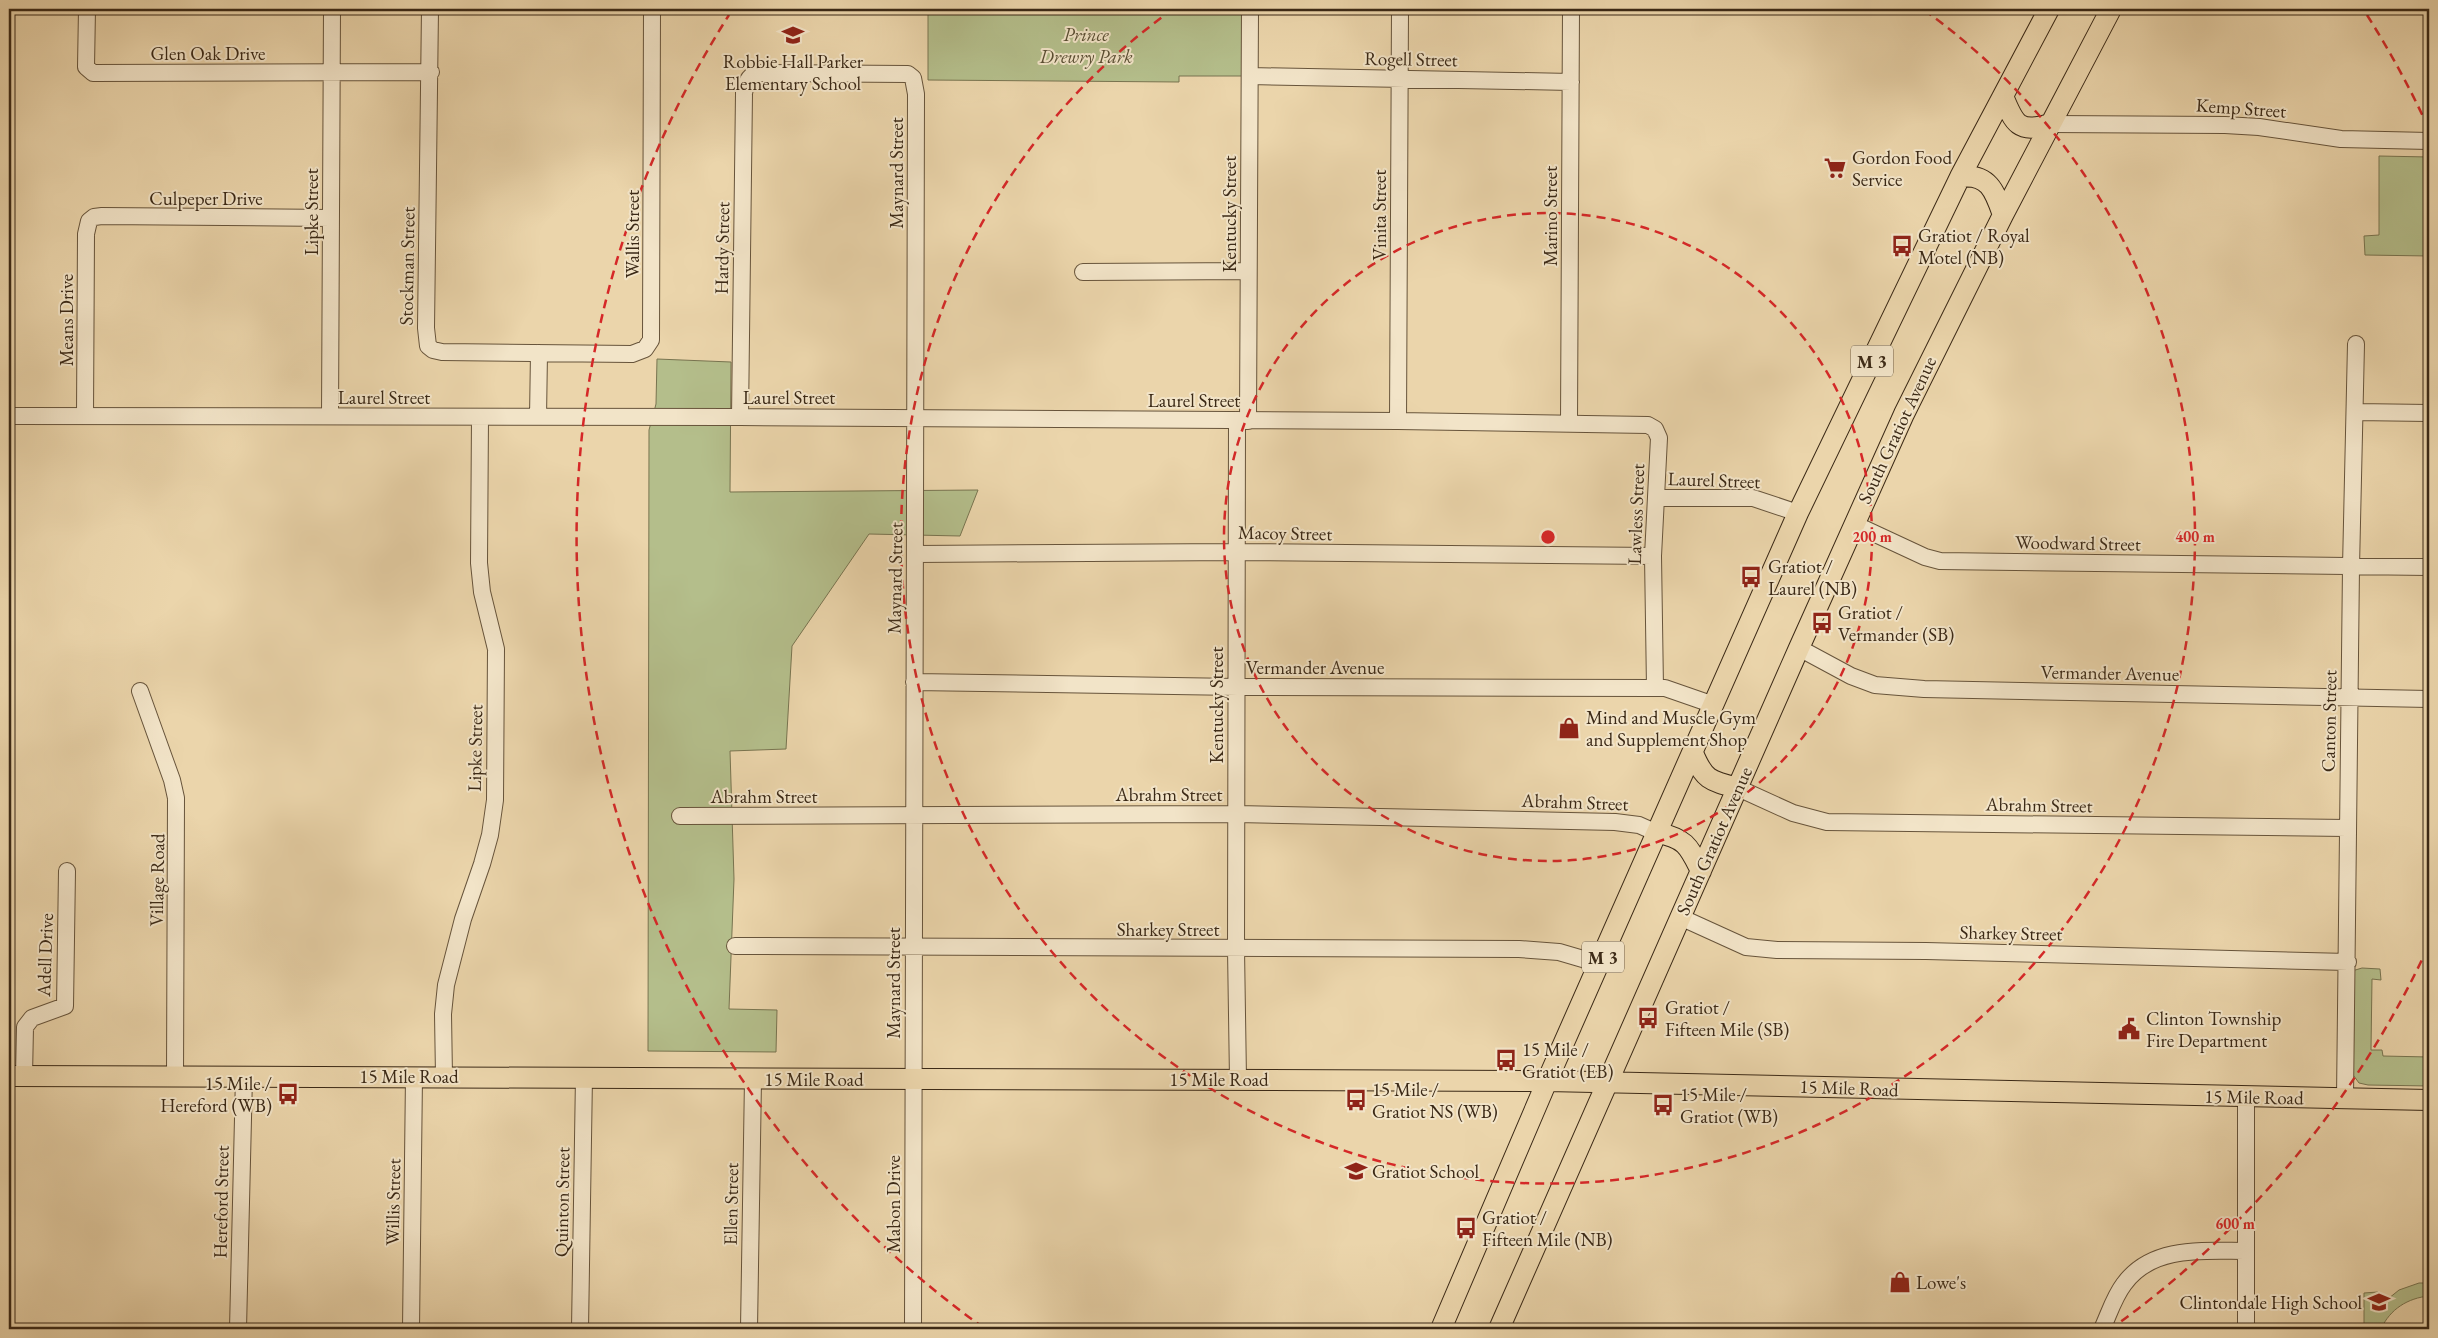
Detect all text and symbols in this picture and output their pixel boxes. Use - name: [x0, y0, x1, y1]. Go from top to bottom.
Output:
- school or university icon: Robbie Hall Parker Elementary School: [780, 22, 806, 48]
- park label: Prince Drewry Park: [1038, 22, 1133, 69]
- street label: Glen Oak Drive: [150, 41, 266, 66]
- street label: Rogell Street: [1364, 46, 1458, 72]
- place label: Robbie Hall Parker Elementary School: [723, 49, 864, 96]
- street label: Kemp Street: [2195, 92, 2287, 124]
- street label: Maynard Street: [884, 117, 909, 229]
- place label: Gordon Food Service: [1852, 145, 1952, 192]
- supermarket icon: Gordon Food Service: [1822, 155, 1848, 181]
- street label: Kentucky Street: [1217, 156, 1242, 272]
- street label: Marino Street: [1538, 166, 1563, 266]
- street label: Lipke Street: [299, 168, 324, 256]
- street label: Vinita Street: [1367, 170, 1392, 260]
- street label: Culpeper Drive: [149, 186, 263, 211]
- street label: Wallis Street: [620, 190, 645, 278]
- street label: Hardy Street: [709, 201, 735, 295]
- street label: Stockman Street: [393, 206, 421, 326]
- place label: Gratiot / Royal Motel (NB): [1918, 223, 2030, 270]
- bus stop icon: Gratiot / Royal Motel (NB): [1889, 233, 1915, 259]
- street label: Means Drive: [54, 274, 79, 366]
- road number: M 3: [1851, 346, 1893, 376]
- street label: South Gratiot Avenue: [1852, 352, 1942, 508]
- street label: Laurel Street: [338, 385, 430, 410]
- street label: Laurel Street: [743, 385, 835, 410]
- street label: Laurel Street: [1148, 388, 1240, 413]
- street label: Lawless Street: [1622, 463, 1650, 565]
- street label: Laurel Street: [1667, 466, 1761, 494]
- street label: Macoy Street: [1238, 520, 1332, 546]
- street label: Maynard Street: [882, 522, 908, 634]
- text: 200 m: [1852, 527, 1892, 546]
- text: 400 m: [2175, 527, 2215, 546]
- centre of rings: [1539, 528, 1557, 546]
- street label: Woodward Street: [2015, 529, 2141, 557]
- place label: Gratiot / Laurel (NB): [1768, 554, 1857, 601]
- bus stop icon: Gratiot / Laurel (NB): [1738, 564, 1764, 590]
- place label: Gratiot / Vermander (SB): [1838, 600, 1954, 647]
- bus stop icon: Gratiot / Vermander (SB): [1809, 610, 1835, 636]
- street label: Kentucky Street: [1204, 647, 1229, 763]
- street label: Vermander Avenue: [1246, 655, 1384, 680]
- street label: Vermander Avenue: [2040, 659, 2180, 687]
- street label: Canton Street: [2316, 670, 2342, 772]
- street label: Lipke Street: [462, 704, 488, 792]
- place label: Mind and Muscle Gym and Supplement Shop: [1586, 705, 1756, 752]
- shop icon: Mind and Muscle Gym and Supplement Shop: [1556, 715, 1582, 741]
- street label: South Gratiot Avenue: [1670, 763, 1758, 919]
- street label: Abrahm Street: [1115, 782, 1223, 807]
- street label: Abrahm Street: [710, 784, 818, 809]
- street label: Abrahm Street: [1520, 788, 1629, 816]
- street label: Abrahm Street: [1984, 792, 2093, 818]
- street label: Village Road: [144, 833, 170, 927]
- street label: Adell Drive: [31, 913, 59, 998]
- street label: Sharkey Street: [1117, 917, 1219, 942]
- street label: Sharkey Street: [1959, 920, 2063, 946]
- street label: Maynard Street: [881, 927, 906, 1039]
- road number: M 3: [1582, 942, 1624, 972]
- place label: Gratiot / Fifteen Mile (SB): [1665, 995, 1789, 1042]
- bus stop icon: Gratiot / Fifteen Mile (SB): [1635, 1005, 1661, 1031]
- place label: Clinton Township Fire Department: [2146, 1006, 2281, 1053]
- public building icon: Clinton Township Fire Department: [2116, 1016, 2142, 1042]
- place label: 15 Mile / Gratiot (EB): [1522, 1037, 1613, 1084]
- bus stop icon: 15 Mile / Gratiot (EB): [1493, 1047, 1519, 1073]
- street label: 15 Mile Road: [359, 1064, 459, 1089]
- street label: 15 Mile Road: [764, 1067, 864, 1092]
- street label: 15 Mile Road: [1169, 1067, 1269, 1092]
- place label: 15 Mile / Hereford (WB): [160, 1071, 272, 1118]
- street label: 15 Mile Road: [1799, 1074, 1899, 1102]
- place label: 15 Mile / Gratiot NS (WB): [1372, 1077, 1498, 1124]
- bus stop icon: 15 Mile / Hereford (WB): [275, 1081, 301, 1107]
- place label: 15 Mile / Gratiot (WB): [1680, 1082, 1778, 1129]
- street label: 15 Mile Road: [2204, 1084, 2304, 1110]
- bus stop icon: 15 Mile / Gratiot NS (WB): [1343, 1087, 1369, 1113]
- bus stop icon: 15 Mile / Gratiot (WB): [1650, 1092, 1676, 1118]
- street label: Hereford Street: [208, 1145, 234, 1259]
- street label: Quinton Street: [549, 1147, 575, 1257]
- street label: Mabon Drive: [881, 1155, 906, 1253]
- street label: Willis Street: [380, 1158, 406, 1246]
- school or university icon: Gratiot School: [1343, 1158, 1369, 1184]
- place label: Gratiot School: [1372, 1159, 1479, 1184]
- street label: Ellen Street: [718, 1162, 744, 1246]
- place label: Gratiot / Fifteen Mile (NB): [1482, 1205, 1613, 1252]
- text: 600 m: [2215, 1214, 2255, 1233]
- bus stop icon: Gratiot / Fifteen Mile (NB): [1453, 1215, 1479, 1241]
- shop icon: Lowe's: [1887, 1269, 1913, 1295]
- place label: Lowe's: [1916, 1270, 1966, 1295]
- school or university icon: Clintondale High School: [2366, 1289, 2392, 1315]
- place label: Clintondale High School: [2180, 1290, 2362, 1315]

